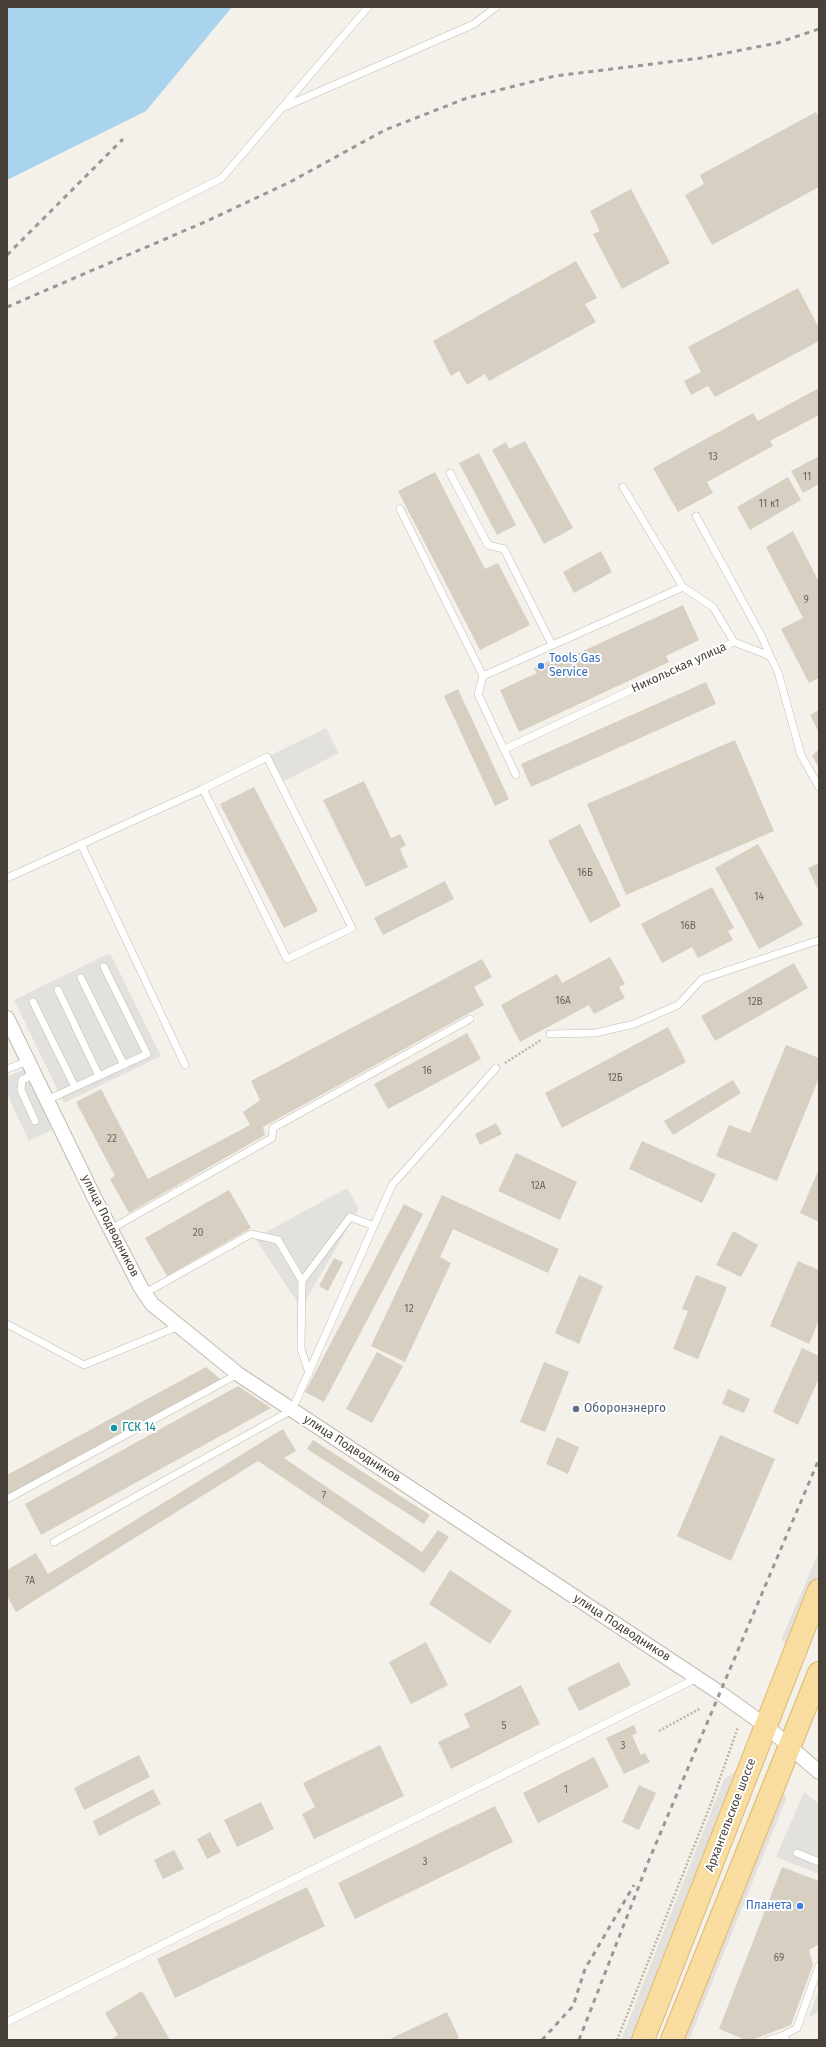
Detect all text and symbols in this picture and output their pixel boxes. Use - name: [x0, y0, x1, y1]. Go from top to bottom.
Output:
- house number: 13: [708, 451, 718, 463]
- house number: 11: [803, 471, 811, 483]
- house number: 11 к1: [759, 498, 779, 510]
- house number: 9: [803, 594, 809, 606]
- street label: Никольская улица: [629, 640, 729, 696]
- place label: Tools Gas Service: [549, 652, 600, 680]
- marker: Tools Gas Service: [536, 661, 546, 671]
- house number: 16Б: [577, 867, 593, 879]
- house number: 14: [754, 891, 764, 903]
- house number: 16В: [680, 920, 696, 932]
- house number: 16А: [555, 995, 571, 1007]
- house number: 12В: [747, 996, 763, 1008]
- house number: 16: [422, 1065, 432, 1077]
- house number: 12Б: [607, 1072, 623, 1084]
- house number: 22: [107, 1133, 117, 1145]
- street label: улица Подводников: [78, 1172, 142, 1280]
- house number: 12А: [530, 1180, 546, 1192]
- house number: 20: [193, 1227, 203, 1239]
- house number: 12: [404, 1303, 414, 1315]
- place label: Оборонэнерго: [584, 1402, 666, 1416]
- marker: Оборонэнерго: [571, 1404, 581, 1414]
- street label: улица Подводников: [301, 1412, 403, 1486]
- place label: ГСК 14: [122, 1421, 156, 1435]
- marker: ГСК 14: [109, 1423, 119, 1433]
- house number: 7: [322, 1490, 326, 1502]
- house number: 7А: [25, 1575, 35, 1587]
- street label: улица Подводников: [571, 1591, 673, 1665]
- house number: 5: [501, 1720, 507, 1732]
- house number: 3: [621, 1740, 625, 1752]
- street label: Архангельское шоссе: [703, 1756, 759, 1874]
- house number: 1: [564, 1784, 568, 1796]
- house number: 3: [423, 1856, 427, 1868]
- place label: Планета: [746, 1899, 792, 1913]
- marker: Планета: [795, 1901, 805, 1911]
- house number: 69: [774, 1952, 784, 1964]

